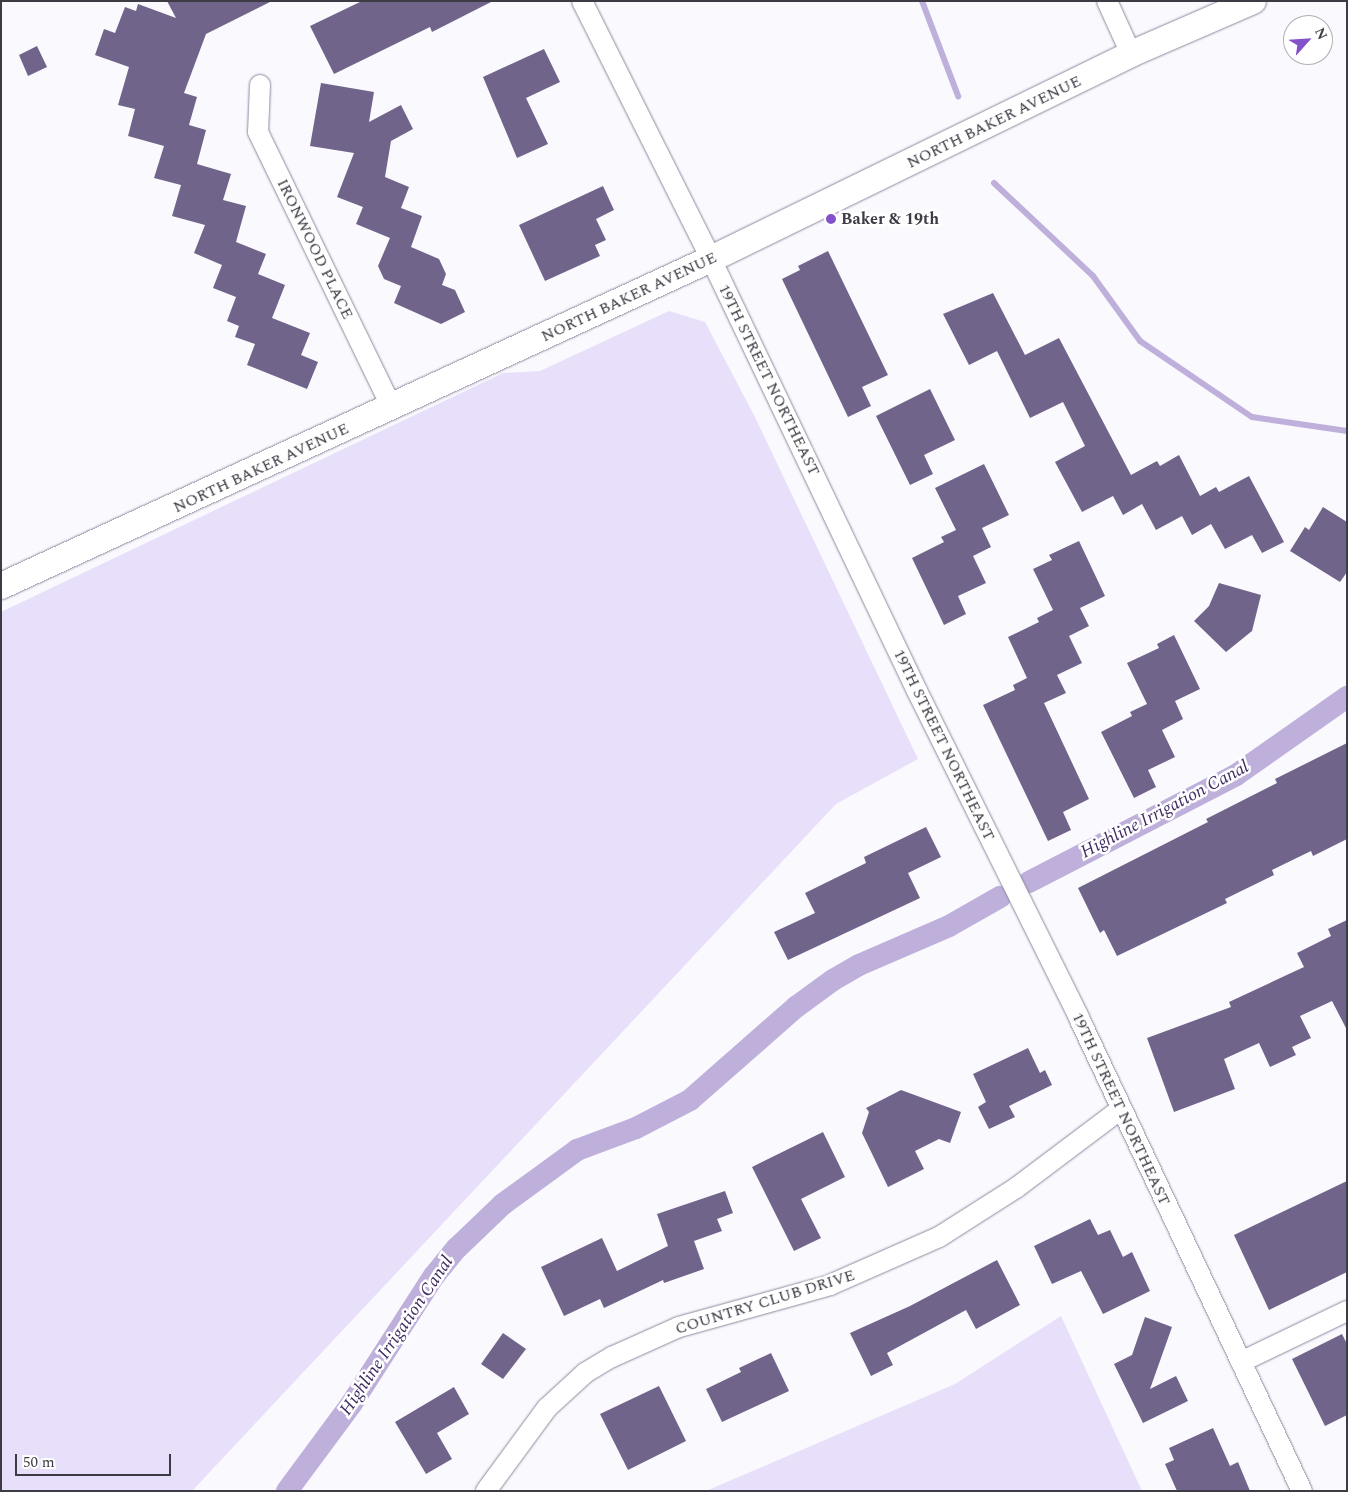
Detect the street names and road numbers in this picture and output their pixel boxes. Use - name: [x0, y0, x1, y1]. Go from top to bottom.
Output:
- street label: NORTH BAKER AVENUE: [904, 71, 1084, 173]
- street label: IRONWOOD PLACE: [273, 176, 357, 322]
- street label: NORTH BAKER AVENUE: [538, 248, 720, 346]
- street label: 19TH STREET NORTHEAST: [714, 281, 824, 479]
- street label: NORTH BAKER AVENUE: [170, 419, 352, 517]
- street label: 19TH STREET NORTHEAST: [889, 646, 999, 844]
- street label: 19TH STREET NORTHEAST: [1068, 1009, 1174, 1209]
- street label: COUNTRY CLUB DRIVE: [673, 1266, 857, 1338]

